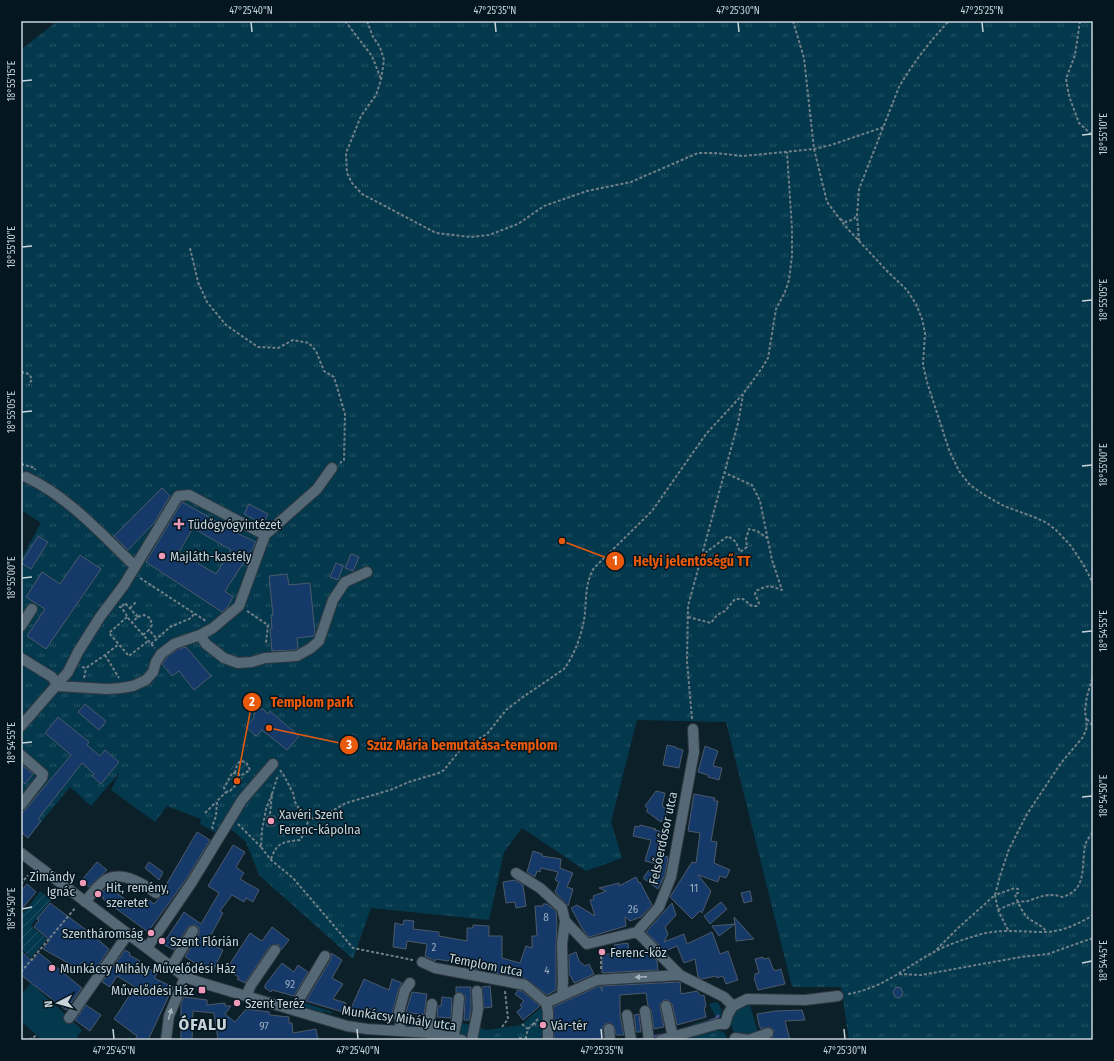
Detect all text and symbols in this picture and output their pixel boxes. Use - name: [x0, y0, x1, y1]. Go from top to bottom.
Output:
- text: 47°25'40"N: [229, 5, 273, 17]
- text: 47°25'35"N: [474, 5, 516, 17]
- text: 47°25'30"N: [716, 5, 760, 17]
- text: 47°25'25"N: [961, 5, 1003, 17]
- text: 18°55'15"E: [6, 60, 18, 102]
- text: 18°55'10"E: [1098, 113, 1110, 155]
- text: 18°55'10"E: [6, 226, 18, 268]
- text: 18°55'05"E: [1098, 279, 1110, 321]
- text: 18°55'05"E: [6, 391, 18, 433]
- text: 18°55'00"E: [1098, 443, 1110, 487]
- place label: Tüdőgyógyintézet: [188, 517, 282, 532]
- marker: Tüdőgyógyintézet: [173, 518, 185, 530]
- callout: Helyi jelentőségű TT: [605, 548, 759, 574]
- place label: Majláth-kastély: [170, 549, 252, 564]
- marker: Majláth-kastély: [157, 551, 167, 561]
- text: Helyi jelentőségű TT: [633, 553, 751, 570]
- text: 1: [612, 554, 618, 568]
- text: 18°55'00"E: [6, 556, 18, 600]
- text: 18°54'55"E: [1098, 610, 1110, 652]
- callout: Templom park: [242, 689, 361, 715]
- text: Templom park: [271, 694, 354, 711]
- text: 2: [248, 695, 255, 709]
- text: 18°54'55"E: [6, 722, 18, 764]
- callout: Szűz Mária bemutatása-templom: [339, 732, 566, 758]
- text: Szűz Mária bemutatása-templom: [367, 737, 558, 754]
- text: 3: [345, 738, 352, 752]
- text: 18°54'50"E: [1098, 774, 1110, 817]
- street label: Felsőerdősor utca: [646, 790, 680, 886]
- place label: Xavéri Szent Ferenc-kápolna: [279, 807, 361, 837]
- marker: Xavéri Szent Ferenc-kápolna: [266, 816, 276, 826]
- place label: Zimándy Ignác: [30, 869, 75, 899]
- marker: Zimándy Ignác: [78, 878, 88, 888]
- place label: Hit, remény, szeretet: [106, 880, 169, 910]
- house number: 11: [690, 882, 698, 895]
- text: 18°54'50"E: [6, 887, 18, 930]
- marker: Hit, remény, szeretet: [93, 889, 103, 899]
- house number: 26: [628, 903, 639, 916]
- house number: 8: [543, 911, 549, 924]
- place label: Szentháromság: [62, 926, 144, 941]
- marker: Szentháromság: [146, 928, 156, 938]
- place label: Szent Flórián: [170, 934, 239, 949]
- marker: Szent Flórián: [157, 936, 167, 946]
- text: 18°54'45"E: [1098, 940, 1110, 982]
- house number: 2: [432, 941, 437, 954]
- place label: Ferenc-köz: [610, 945, 667, 960]
- marker: Ferenc-köz: [597, 947, 607, 957]
- street label: Templom utca: [448, 951, 524, 979]
- place label: Munkácsy Mihály Művelődési Ház: [60, 961, 236, 976]
- marker: Munkácsy Mihály Művelődési Ház: [47, 963, 57, 973]
- house number: 4: [544, 964, 550, 977]
- one-way arrow: [635, 974, 647, 981]
- house number: 92: [285, 978, 295, 991]
- north arrow: [38, 983, 78, 1023]
- place label: Művelődési Ház: [111, 983, 194, 998]
- marker: Művelődési Ház: [197, 985, 207, 995]
- place label: Szent Teréz: [245, 996, 304, 1011]
- marker: Szent Teréz: [232, 998, 242, 1008]
- text: N: [42, 1000, 55, 1008]
- street label: Munkácsy Mihály utca: [341, 1003, 457, 1033]
- one-way arrow: [167, 1008, 173, 1020]
- district label: ÓFALU: [178, 1014, 228, 1035]
- place label: Vár-tér: [551, 1018, 588, 1033]
- house number: 97: [259, 1020, 269, 1033]
- marker: Vár-tér: [538, 1020, 548, 1030]
- text: 47°25'45"N: [93, 1045, 135, 1057]
- text: 47°25'40"N: [336, 1045, 380, 1057]
- text: 47°25'35"N: [581, 1045, 623, 1057]
- text: 47°25'30"N: [823, 1045, 867, 1057]

